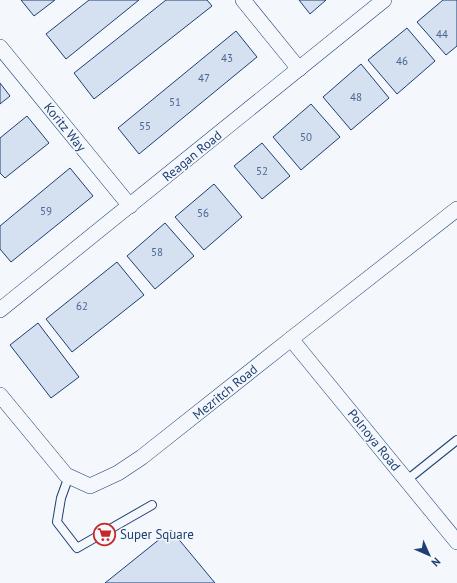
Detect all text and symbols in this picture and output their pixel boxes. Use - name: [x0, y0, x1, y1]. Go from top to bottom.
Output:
- house number: 44: [436, 27, 448, 41]
- house number: 43: [221, 51, 233, 65]
- house number: 46: [396, 54, 408, 68]
- house number: 47: [198, 71, 210, 85]
- house number: 48: [350, 90, 362, 104]
- house number: 51: [169, 95, 181, 109]
- street label: Koritz Way: [40, 99, 90, 155]
- house number: 55: [139, 119, 151, 133]
- street label: Reagan Road: [159, 127, 225, 185]
- house number: 50: [300, 130, 312, 144]
- house number: 52: [256, 164, 268, 178]
- house number: 59: [40, 204, 52, 218]
- house number: 56: [197, 206, 209, 220]
- house number: 58: [151, 245, 163, 259]
- house number: 62: [76, 299, 88, 313]
- street label: Mezritch Road: [189, 361, 261, 423]
- street label: Polnoya Road: [344, 406, 404, 474]
- supermarket icon: Super Square: [92, 521, 118, 547]
- place label: Super Square: [120, 526, 194, 543]
- north arrow: [409, 535, 449, 575]
- text: N: [429, 555, 444, 570]

